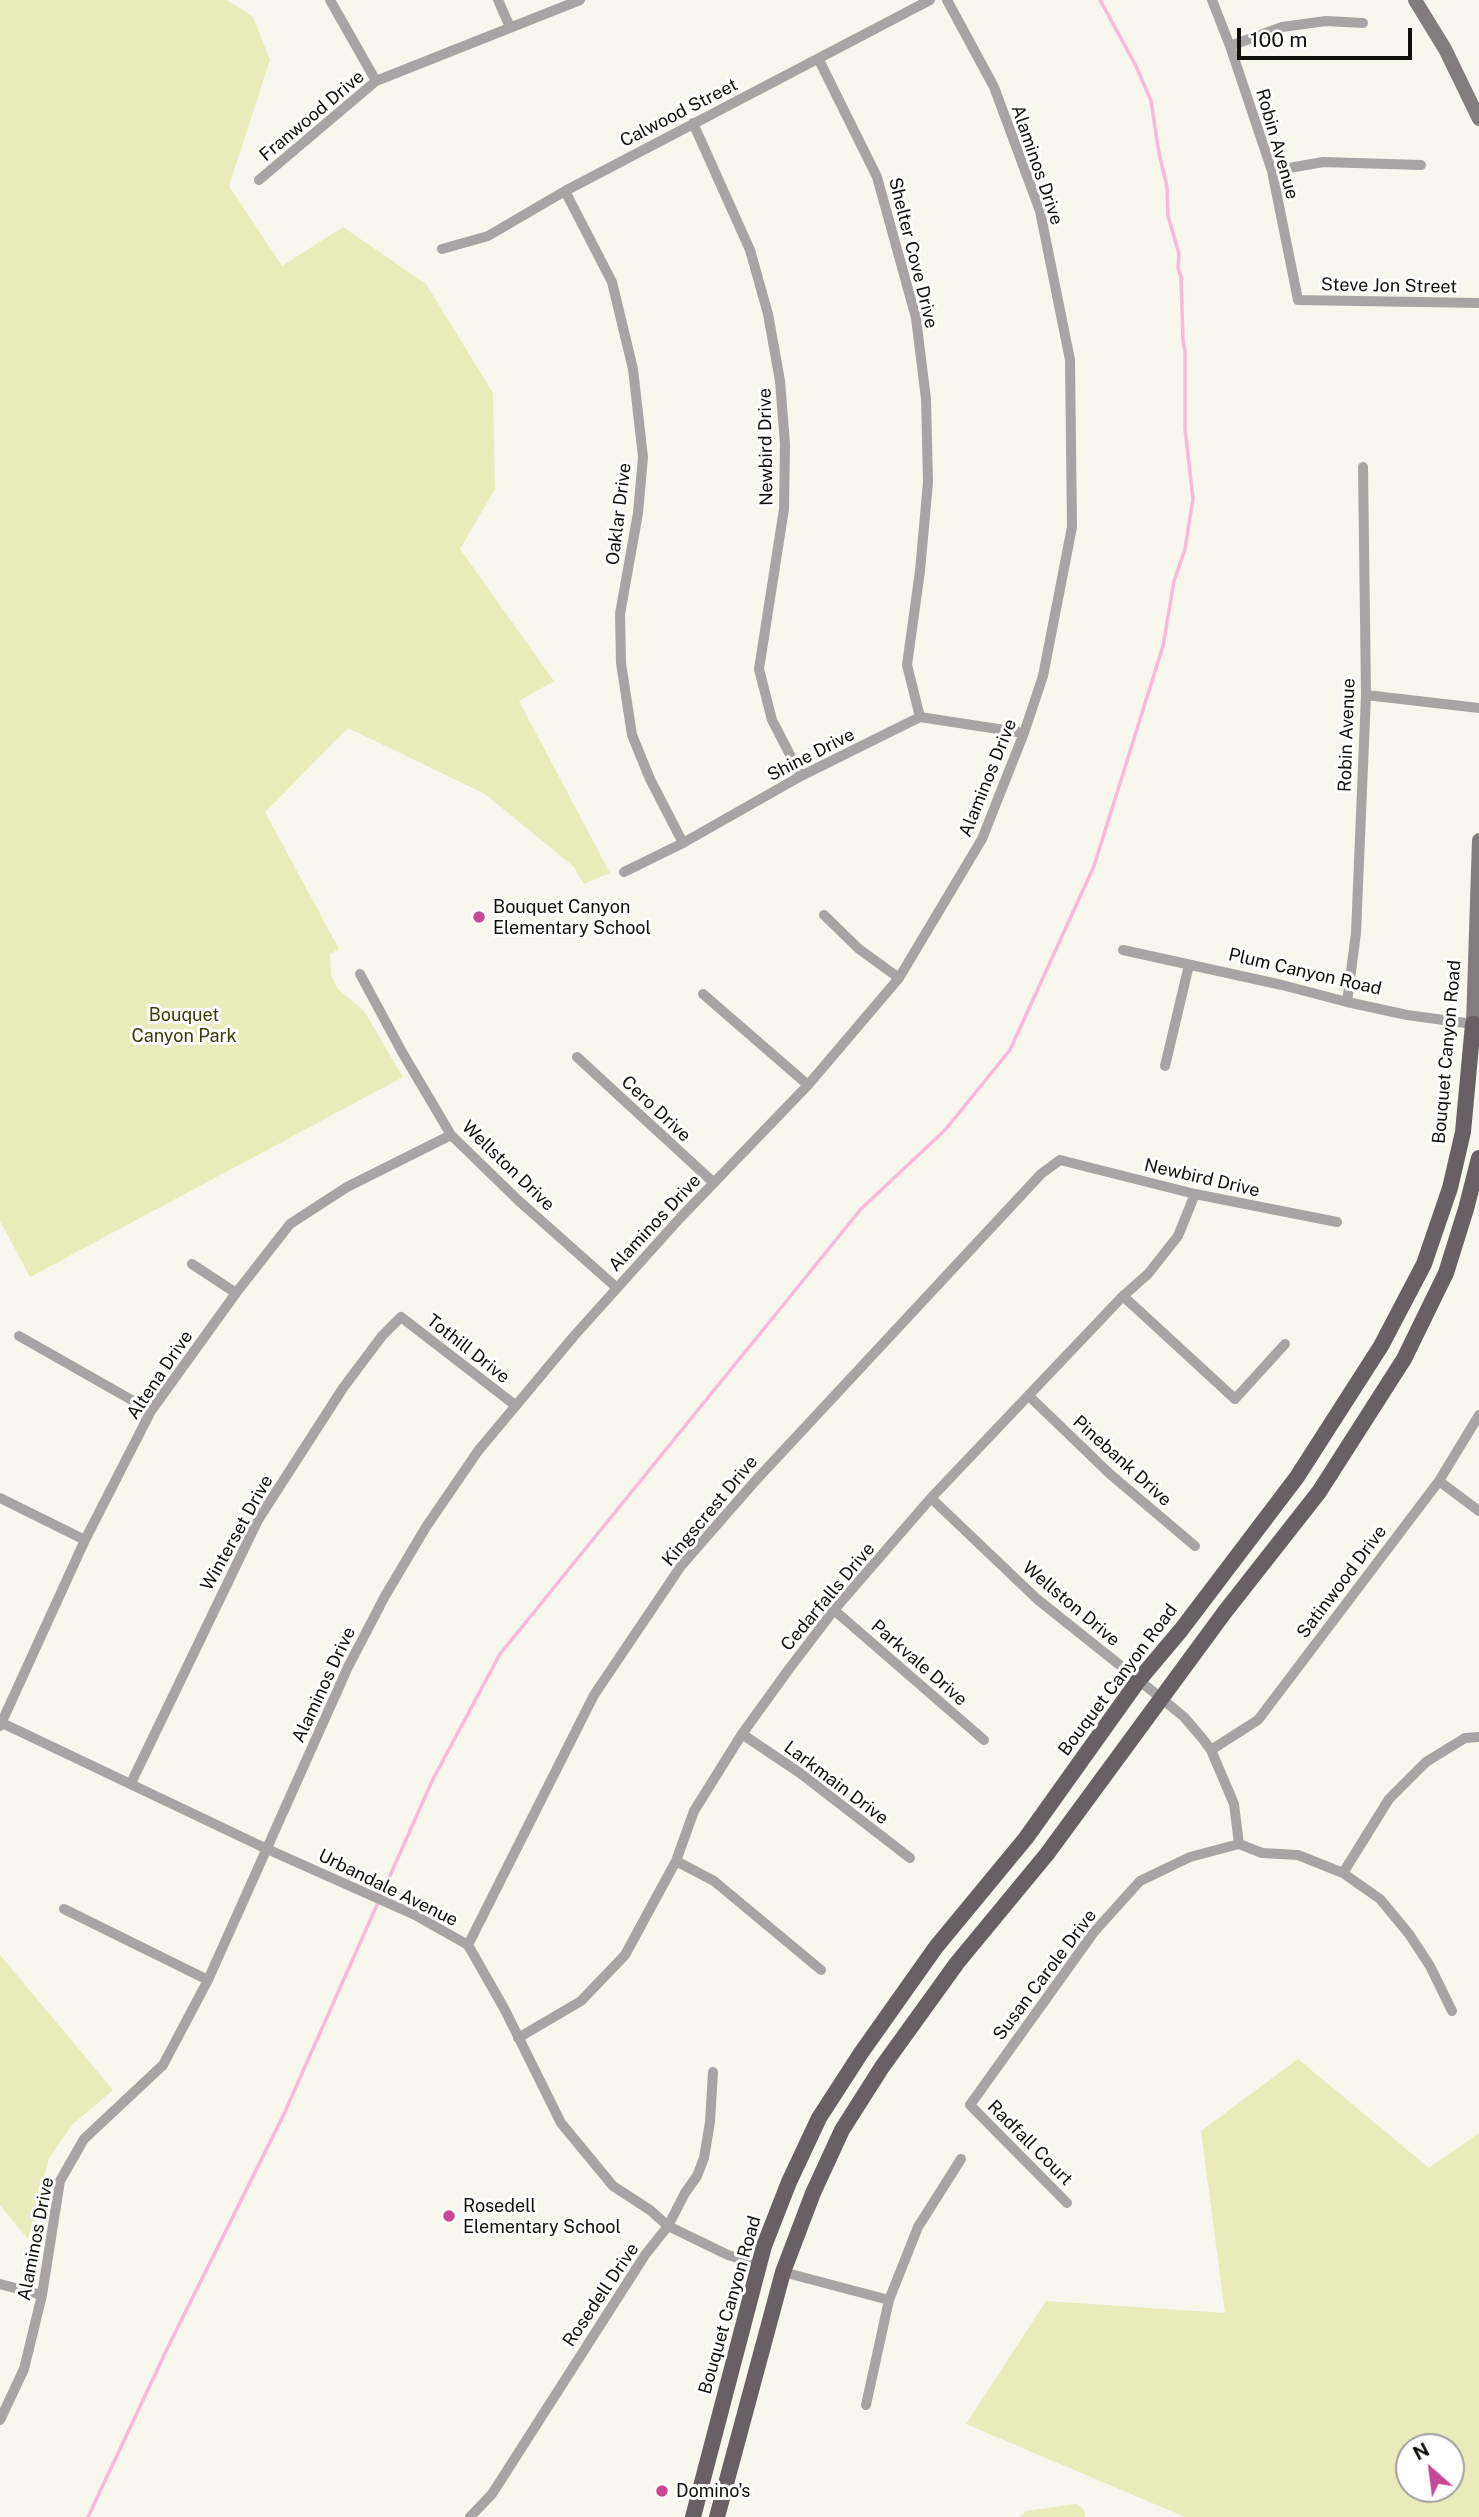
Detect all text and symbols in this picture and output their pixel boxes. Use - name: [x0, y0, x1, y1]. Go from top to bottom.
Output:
- scale bar: [1241, 14, 1416, 58]
- text: 100 m: [1250, 27, 1307, 52]
- street label: Franwood Drive: [255, 66, 369, 166]
- street label: Calwood Street: [617, 74, 741, 152]
- street label: Robin Avenue: [1251, 86, 1303, 202]
- street label: Alaminos Drive: [1006, 102, 1068, 228]
- street label: Shelter Cove Drive: [884, 175, 942, 331]
- street label: Steve Jon Street: [1321, 274, 1457, 298]
- street label: Newbird Drive: [754, 388, 778, 506]
- street label: Oaklar Drive: [602, 462, 636, 566]
- street label: Robin Avenue: [1334, 678, 1360, 792]
- street label: Alaminos Drive: [955, 716, 1021, 840]
- street label: Shine Drive: [764, 724, 858, 786]
- place label: Bouquet Canyon Elementary School: [493, 896, 651, 939]
- marker: Bouquet Canyon Elementary School: [471, 909, 487, 925]
- street label: Plum Canyon Road: [1226, 944, 1384, 1000]
- street label: Bouquet Canyon Road: [1428, 959, 1466, 1145]
- park label: Bouquet Canyon Park: [131, 1004, 237, 1046]
- street label: Cero Drive: [617, 1071, 695, 1147]
- street label: Wellston Drive: [457, 1116, 559, 1216]
- street label: Newbird Drive: [1142, 1154, 1262, 1202]
- street label: Alaminos Drive: [604, 1170, 706, 1276]
- street label: Tothill Drive: [422, 1310, 514, 1388]
- street label: Altena Drive: [122, 1327, 198, 1423]
- street label: Pinebank Drive: [1068, 1411, 1176, 1511]
- street label: Kingscrest Drive: [658, 1451, 762, 1571]
- street label: Winterset Drive: [196, 1471, 278, 1595]
- street label: Satinwood Drive: [1293, 1521, 1391, 1643]
- street label: Cedarfalls Drive: [776, 1539, 880, 1655]
- street label: Wellston Drive: [1018, 1557, 1124, 1651]
- street label: Bouquet Canyon Road: [1054, 1600, 1182, 1760]
- street label: Parkvale Drive: [867, 1615, 971, 1711]
- street label: Alaminos Drive: [288, 1624, 360, 1746]
- street label: Larkmain Drive: [780, 1737, 892, 1829]
- street label: Urbandale Avenue: [315, 1845, 461, 1931]
- street label: Susan Carole Drive: [989, 1905, 1101, 2045]
- street label: Radfall Court: [983, 2096, 1077, 2190]
- street label: Alaminos Drive: [13, 2175, 59, 2303]
- place label: Rosedell Elementary School: [463, 2195, 621, 2238]
- marker: Rosedell Elementary School: [441, 2208, 457, 2224]
- street label: Bouquet Canyon Road: [694, 2213, 766, 2397]
- street label: Rosedell Drive: [558, 2239, 644, 2351]
- north arrow: [1395, 2433, 1465, 2503]
- text: N: [1409, 2438, 1433, 2464]
- place label: Domino's: [676, 2480, 750, 2502]
- marker: Domino's: [654, 2483, 670, 2499]

